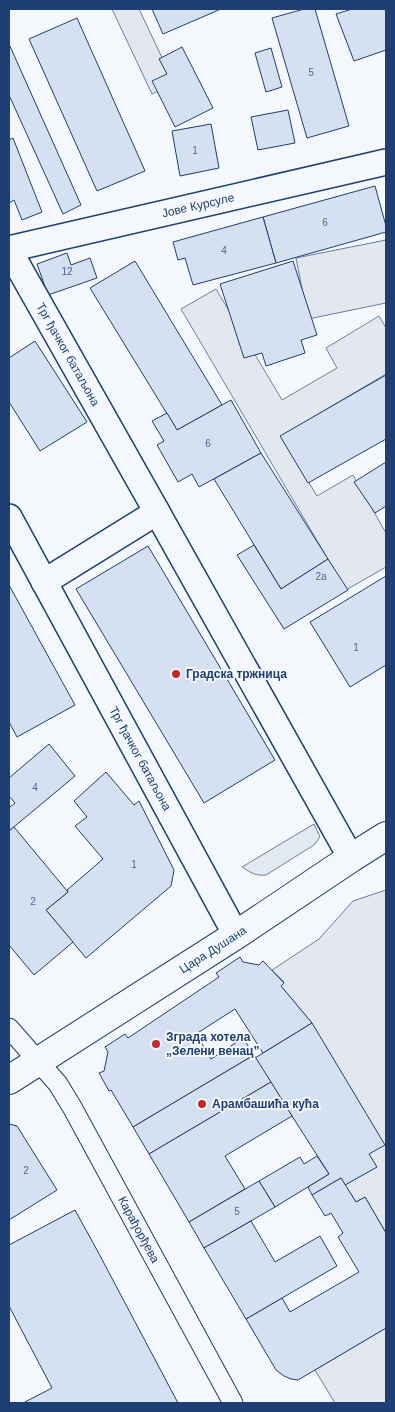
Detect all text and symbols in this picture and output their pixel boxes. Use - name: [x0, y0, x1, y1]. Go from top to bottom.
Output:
- house number: 5: [308, 67, 314, 78]
- house number: 1: [192, 145, 198, 156]
- street label: Јове Курсуле: [160, 190, 236, 221]
- house number: 6: [322, 217, 328, 228]
- house number: 4: [221, 245, 227, 256]
- house number: 12: [61, 266, 73, 277]
- street label: Трг ђачког батаљона: [33, 300, 103, 409]
- house number: 6: [205, 438, 211, 449]
- house number: 2a: [315, 571, 327, 582]
- house number: 1: [353, 642, 359, 653]
- place label: Градска тржница: [186, 667, 287, 681]
- marker: Градска тржница: [170, 668, 182, 680]
- street label: Трг ђачког батаљона: [106, 704, 174, 813]
- house number: 4: [32, 782, 38, 793]
- house number: 1: [131, 859, 137, 870]
- house number: 2: [30, 896, 36, 907]
- street label: Цара Душана: [177, 923, 249, 976]
- place label: Зграда хотела „Зелени венац”: [166, 1030, 259, 1058]
- marker: Зграда хотела „Зелени венац”: [150, 1038, 162, 1050]
- place label: Арамбашића кућа: [212, 1097, 319, 1111]
- marker: Арамбашића кућа: [196, 1098, 208, 1110]
- house number: 2: [23, 1165, 29, 1176]
- street label: Карађорђева: [115, 1194, 163, 1266]
- house number: 5: [234, 1206, 240, 1217]

